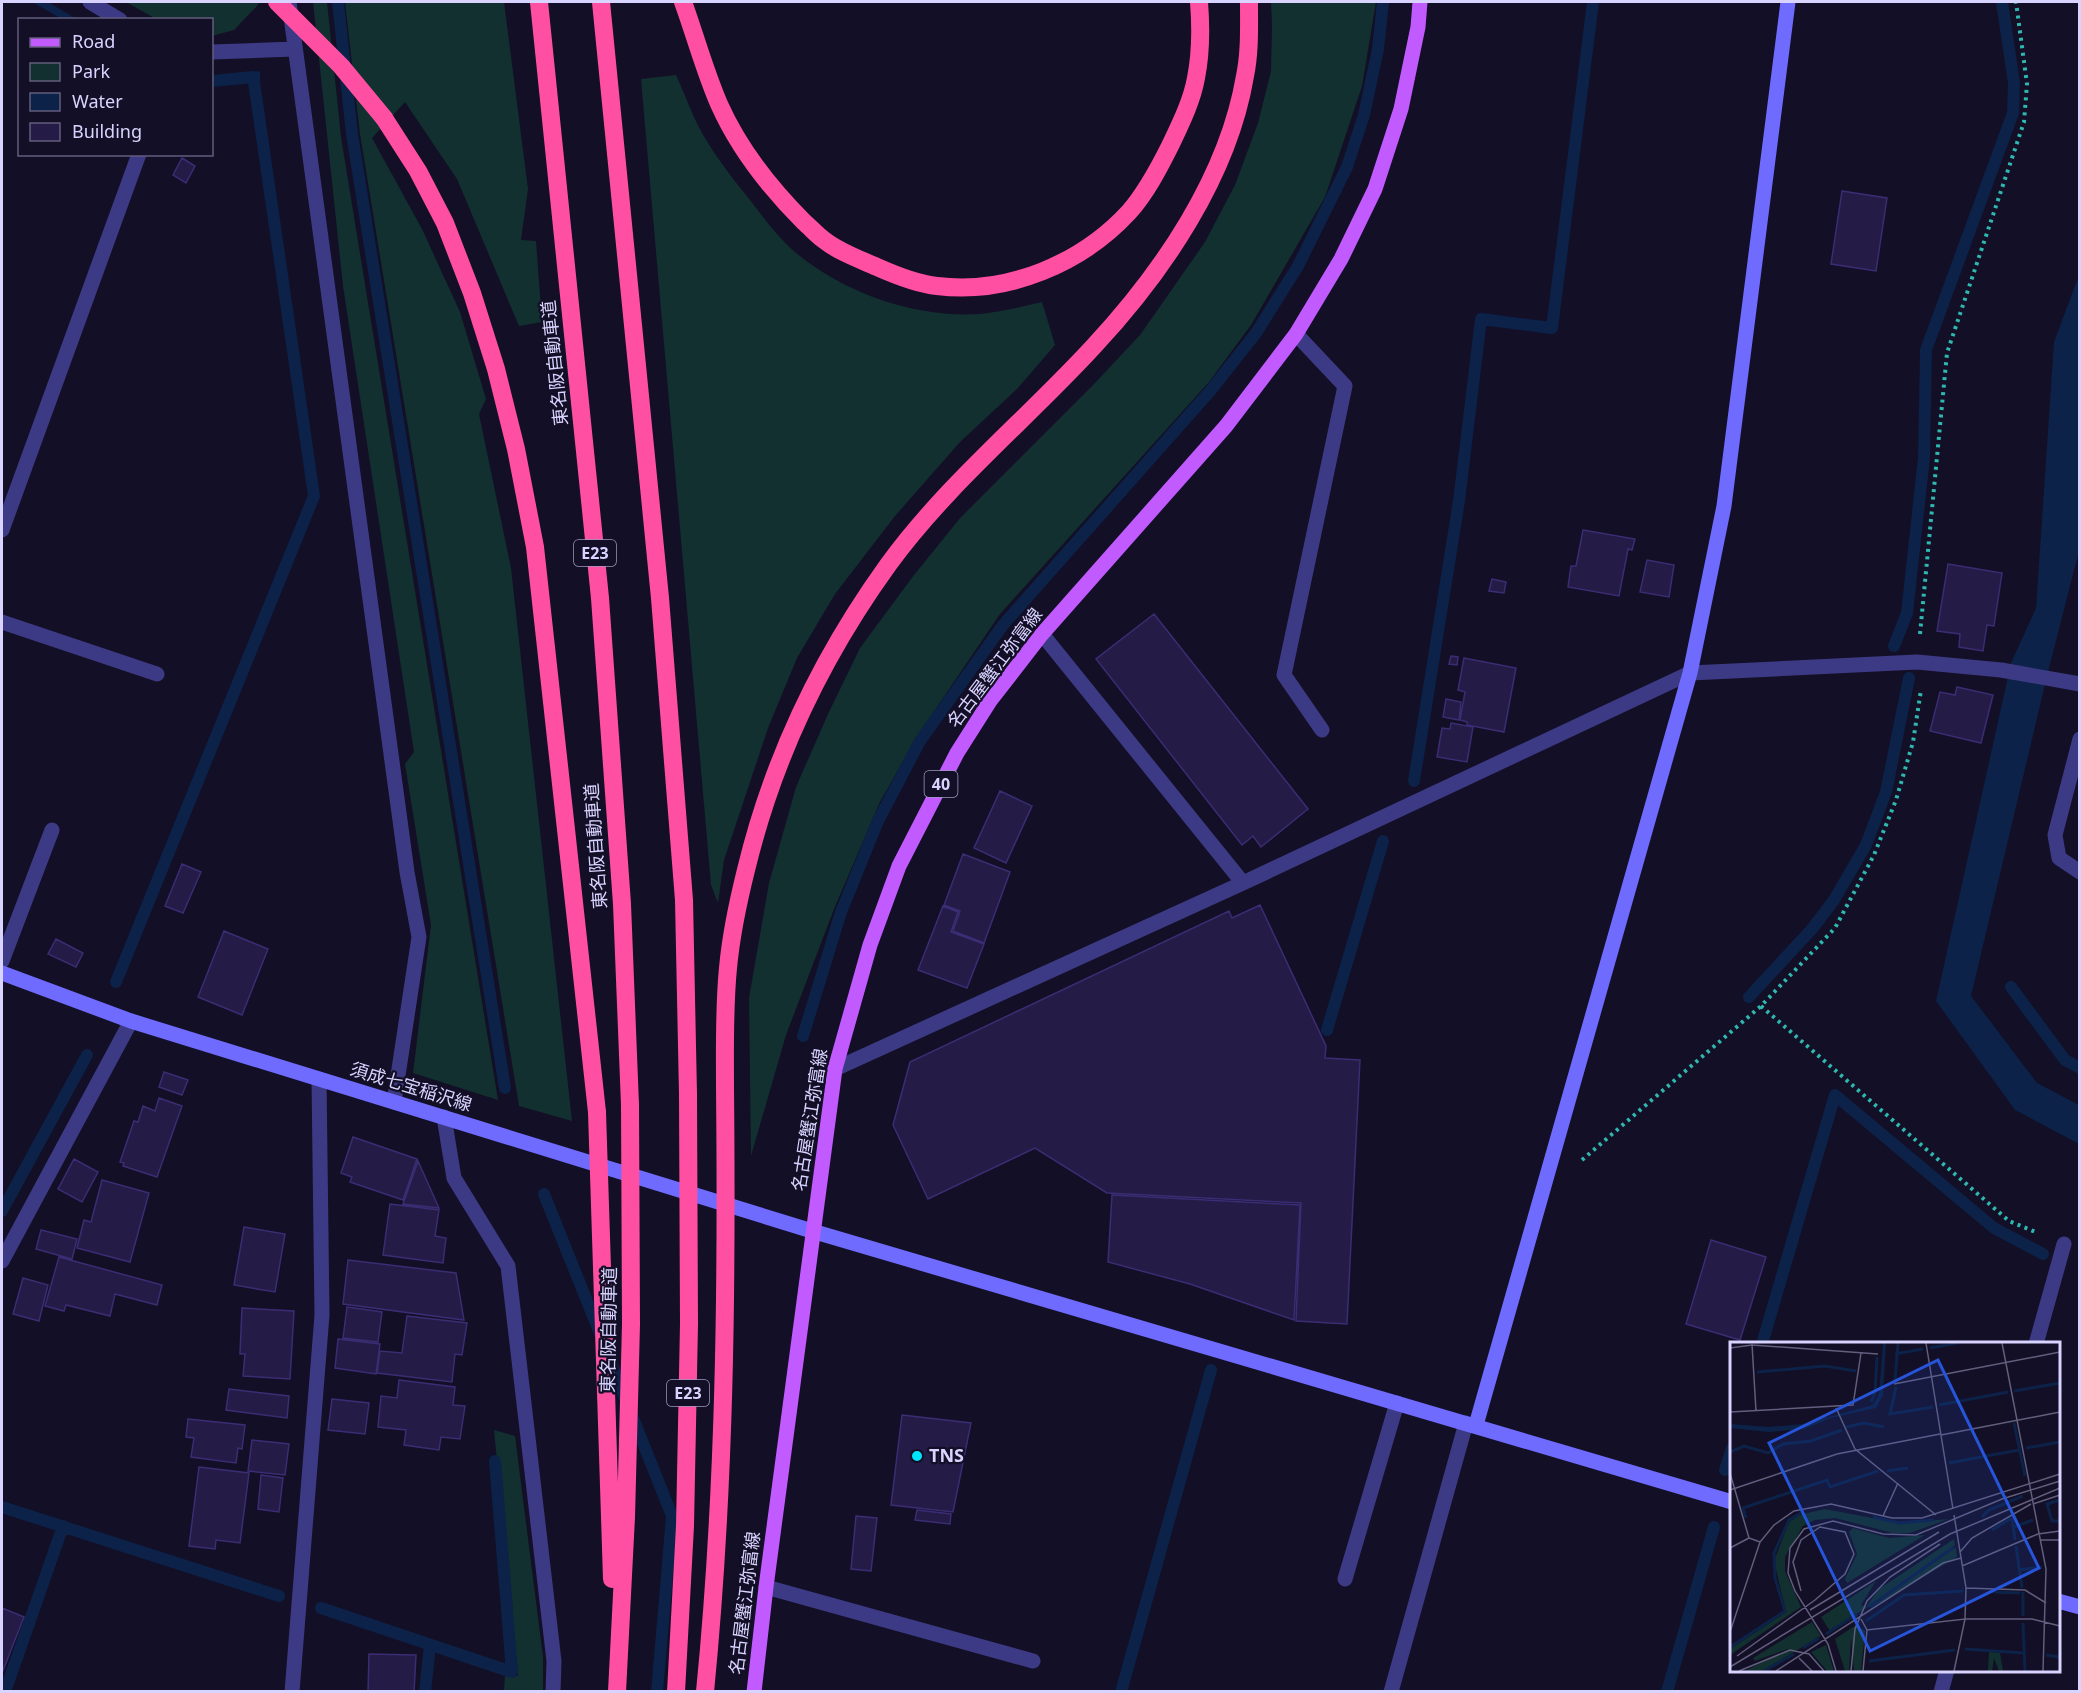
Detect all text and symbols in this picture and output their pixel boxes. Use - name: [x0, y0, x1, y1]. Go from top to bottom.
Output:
- legend: [18, 18, 213, 156]
- text: Road: [72, 29, 115, 53]
- text: Park: [72, 59, 110, 83]
- text: Water: [72, 89, 123, 113]
- text: Building: [72, 119, 142, 143]
- street label: 東名阪自動車道: [535, 299, 573, 427]
- road number: E23: [574, 540, 616, 566]
- street label: 名古屋蟹江弥富線: [941, 603, 1047, 732]
- road number: 40: [924, 771, 958, 797]
- street label: 東名阪自動車道: [579, 782, 611, 910]
- street label: 名古屋蟹江弥富線: [786, 1047, 832, 1193]
- street label: 須成七宝稲沢線: [348, 1056, 475, 1116]
- street label: 東名阪自動車道: [595, 1267, 621, 1393]
- inset map: [1730, 1342, 2060, 1672]
- road number: E23: [667, 1380, 709, 1406]
- place label: TNS: [929, 1443, 964, 1467]
- marker: TNS: [910, 1449, 924, 1463]
- street label: 名古屋蟹江弥富線: [723, 1530, 765, 1676]

